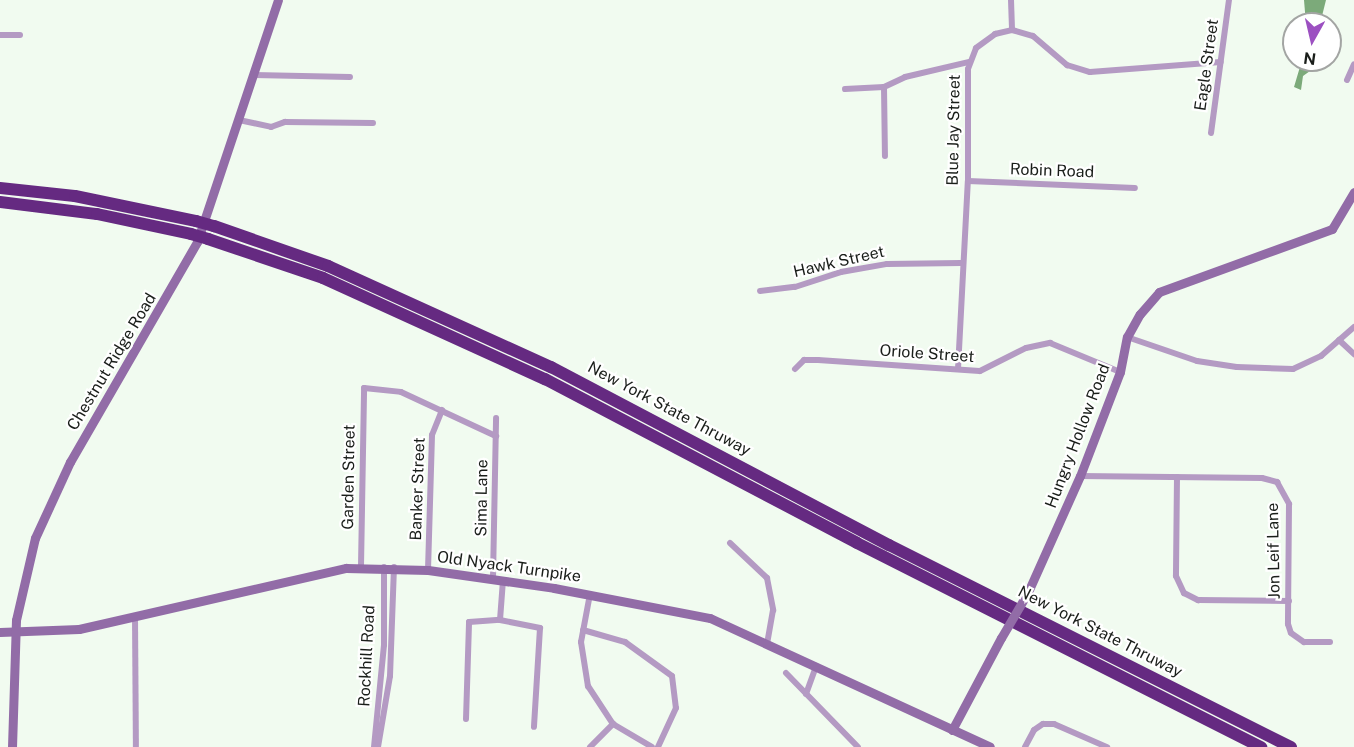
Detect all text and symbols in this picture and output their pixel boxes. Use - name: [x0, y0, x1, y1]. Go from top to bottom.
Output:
- north arrow: [1282, 12, 1342, 72]
- street label: Eagle Street: [1191, 18, 1223, 112]
- text: N: [1302, 48, 1317, 69]
- street label: Blue Jay Street: [943, 74, 965, 186]
- street label: Robin Road: [1010, 160, 1094, 182]
- street label: Hawk Street: [792, 242, 886, 282]
- street label: Chestnut Ridge Road: [63, 290, 161, 434]
- street label: Oriole Street: [879, 341, 975, 367]
- street label: New York State Thruway: [584, 358, 754, 460]
- street label: Hungry Hollow Road: [1042, 361, 1114, 511]
- street label: Garden Street: [338, 424, 360, 530]
- street label: Banker Street: [407, 437, 429, 541]
- street label: Sima Lane: [472, 459, 492, 537]
- street label: Jon Leif Lane: [1264, 503, 1284, 599]
- street label: Old Nyack Turnpike: [436, 547, 582, 587]
- street label: New York State Thruway: [1015, 582, 1185, 682]
- street label: Rockhill Road: [355, 605, 379, 707]

